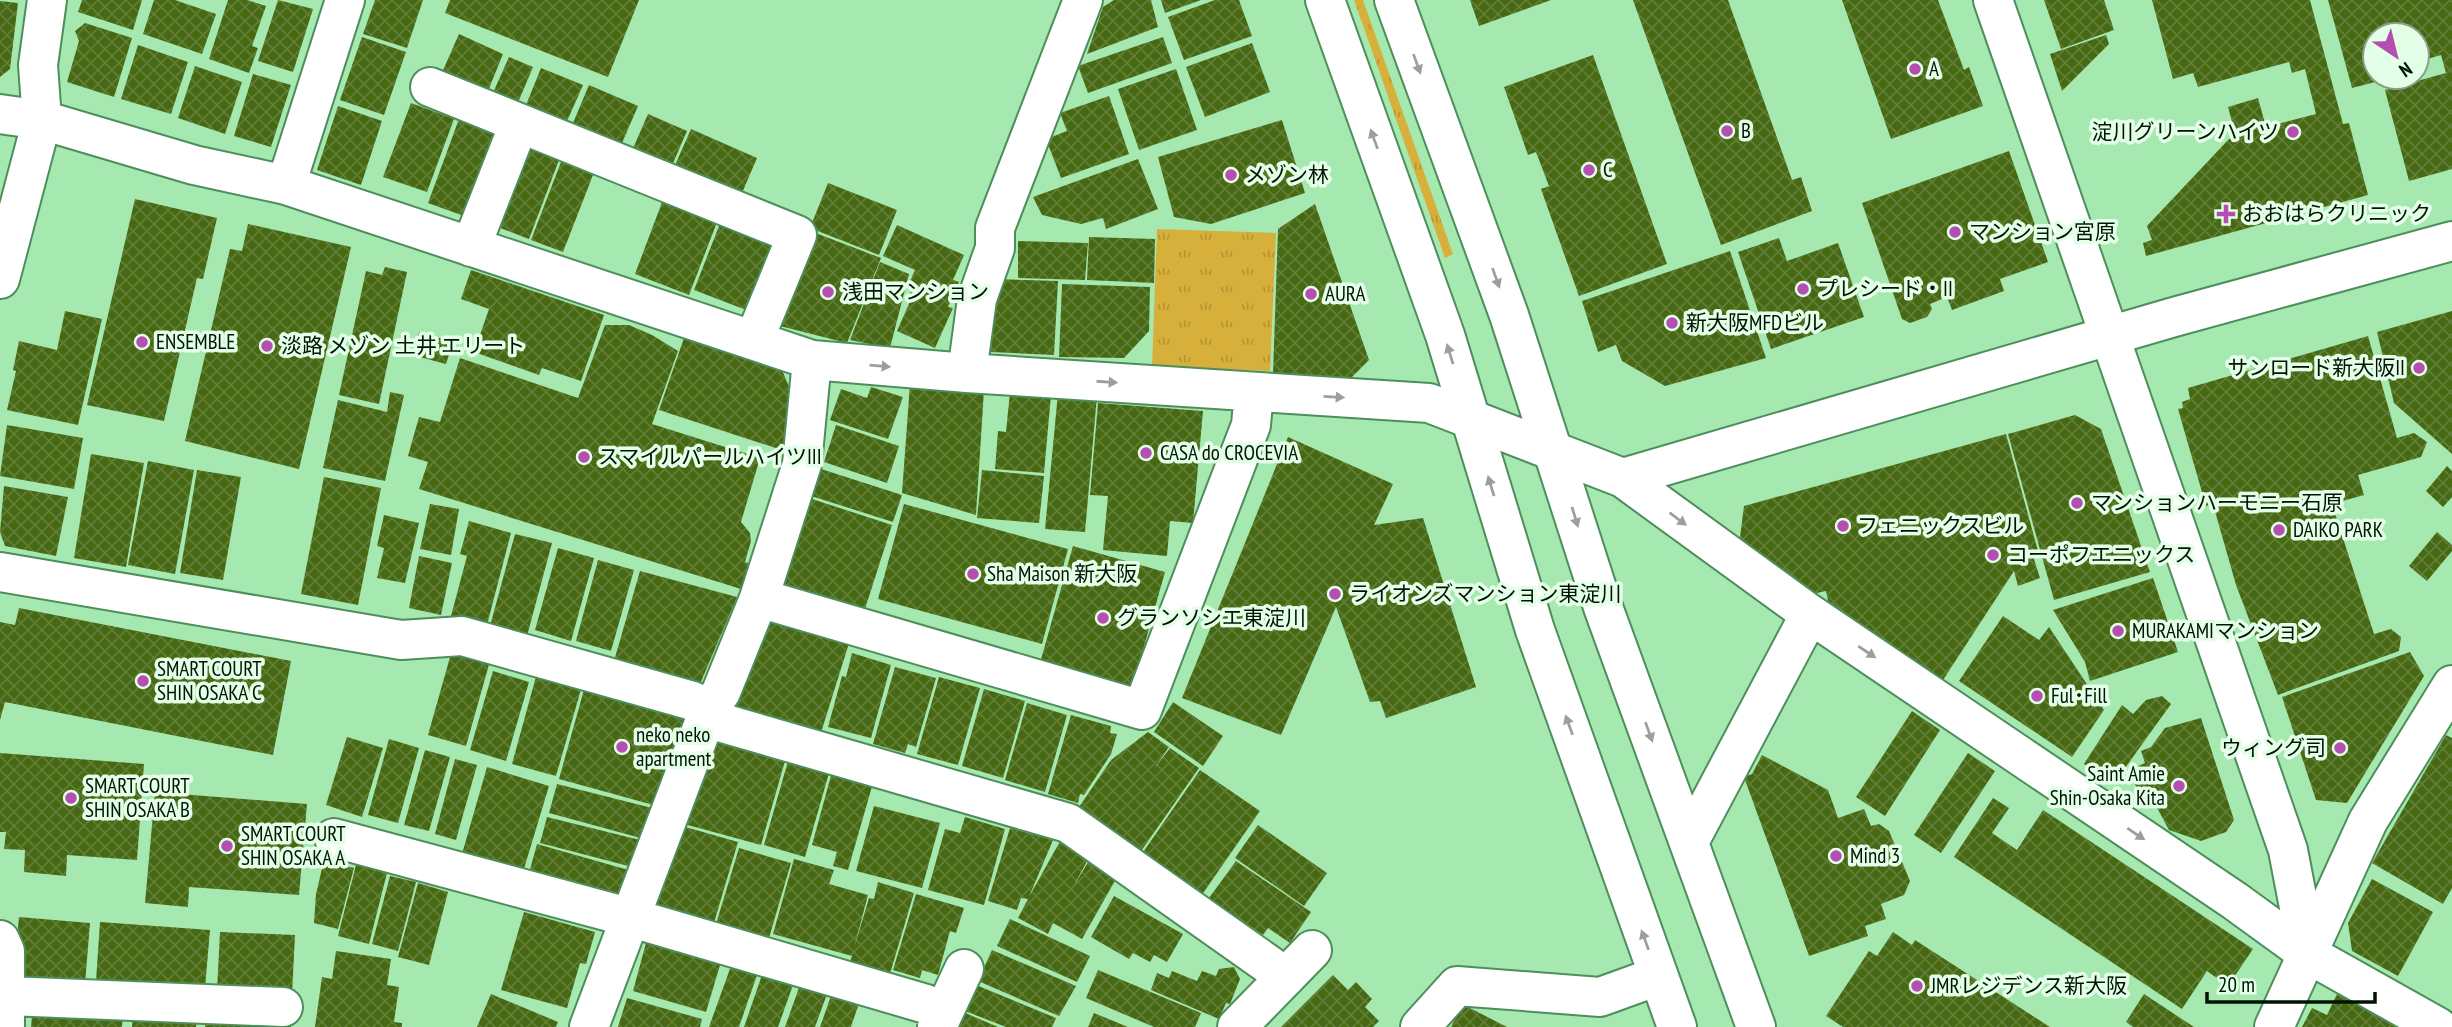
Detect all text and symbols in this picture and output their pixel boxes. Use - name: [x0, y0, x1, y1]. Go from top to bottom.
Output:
- north arrow: [2361, 21, 2431, 91]
- one-way arrow: [1412, 54, 1423, 75]
- place label: A: [1929, 55, 1939, 82]
- text: N: [2395, 57, 2417, 83]
- marker: A: [1907, 61, 1923, 77]
- place label: B: [1741, 117, 1751, 144]
- place label: 淀川グリーンハイツ: [2091, 118, 2279, 145]
- marker: B: [1719, 123, 1735, 139]
- marker: 淀川グリーンハイツ: [2285, 124, 2301, 140]
- one-way arrow: [1369, 129, 1380, 150]
- place label: C: [1603, 156, 1613, 183]
- place label: メゾン林: [1245, 161, 1329, 188]
- marker: C: [1581, 162, 1597, 178]
- marker: メゾン林: [1223, 167, 1239, 183]
- place label: おおはらクリニック: [2242, 200, 2431, 227]
- marker: おおはらクリニック: [2216, 204, 2236, 224]
- place label: マンション宮原: [1969, 218, 2116, 245]
- marker: マンション宮原: [1947, 224, 1963, 240]
- one-way arrow: [1491, 267, 1502, 288]
- place label: プレシード・II: [1817, 275, 1953, 302]
- place label: 浅田マンション: [842, 278, 989, 305]
- place label: AURA: [1325, 280, 1365, 307]
- marker: プレシード・II: [1795, 281, 1811, 297]
- marker: 浅田マンション: [820, 284, 836, 300]
- marker: AURA: [1303, 286, 1319, 302]
- place label: 新大阪MFDビル: [1686, 309, 1824, 336]
- marker: 新大阪MFDビル: [1664, 315, 1680, 331]
- place label: ENSEMBLE: [156, 328, 235, 355]
- place label: 淡路 メゾン 土井 エリート: [281, 332, 525, 359]
- marker: ENSEMBLE: [134, 334, 150, 350]
- marker: 淡路 メゾン 土井 エリート: [259, 338, 275, 354]
- one-way arrow: [1445, 343, 1455, 364]
- place label: サンロード新大阪II: [2227, 354, 2405, 381]
- marker: サンロード新大阪II: [2411, 360, 2427, 376]
- one-way arrow: [869, 361, 891, 372]
- one-way arrow: [1096, 377, 1118, 388]
- one-way arrow: [1323, 392, 1345, 403]
- place label: CASA do CROCEVIA: [1160, 439, 1298, 466]
- place label: スマイルパールハイツIII: [598, 443, 822, 470]
- marker: CASA do CROCEVIA: [1138, 445, 1154, 461]
- marker: スマイルパールハイツIII: [576, 449, 592, 465]
- one-way arrow: [1485, 475, 1495, 496]
- place label: マンションハーモニー石原: [2091, 489, 2343, 516]
- marker: マンションハーモニー石原: [2069, 495, 2085, 511]
- one-way arrow: [1571, 506, 1581, 527]
- one-way arrow: [1668, 512, 1686, 527]
- place label: フェニックスビル: [1857, 512, 2024, 539]
- place label: DAIKO PARK: [2293, 516, 2383, 543]
- marker: フェニックスビル: [1835, 518, 1851, 534]
- marker: DAIKO PARK: [2271, 522, 2287, 538]
- place label: コーポフエニックス: [2007, 541, 2195, 568]
- marker: コーポフエニックス: [1985, 547, 2001, 563]
- place label: Sha Maison 新大阪: [987, 560, 1137, 587]
- marker: Sha Maison 新大阪: [965, 566, 981, 582]
- place label: ライオンズマンション東淀川: [1349, 580, 1622, 607]
- marker: ライオンズマンション東淀川: [1327, 586, 1343, 602]
- place label: グランソシエ東淀川: [1117, 604, 1306, 631]
- marker: グランソシエ東淀川: [1095, 610, 1111, 626]
- place label: MURAKAMIマンション: [2132, 617, 2319, 644]
- marker: MURAKAMIマンション: [2110, 623, 2126, 639]
- one-way arrow: [1858, 645, 1876, 659]
- place label: SMART COURT SHIN OSAKA C: [157, 655, 262, 706]
- marker: SMART COURT SHIN OSAKA C: [135, 673, 151, 689]
- place label: Ful･Fill: [2051, 682, 2107, 709]
- marker: Ful･Fill: [2029, 688, 2045, 704]
- one-way arrow: [1563, 715, 1574, 736]
- place label: neko neko apartment: [636, 721, 712, 772]
- one-way arrow: [1644, 721, 1655, 742]
- place label: ウィング司: [2221, 734, 2326, 761]
- marker: neko neko apartment: [614, 739, 630, 755]
- marker: ウィング司: [2332, 740, 2348, 756]
- place label: Saint Amie Shin-Osaka Kita: [2050, 760, 2165, 811]
- place label: SMART COURT SHIN OSAKA B: [85, 772, 190, 823]
- marker: Saint Amie Shin-Osaka Kita: [2171, 778, 2187, 794]
- marker: SMART COURT SHIN OSAKA B: [63, 790, 79, 806]
- place label: SMART COURT SHIN OSAKA A: [241, 820, 346, 871]
- one-way arrow: [2127, 828, 2146, 841]
- marker: SMART COURT SHIN OSAKA A: [219, 838, 235, 854]
- place label: Mind 3: [1850, 842, 1900, 869]
- marker: Mind 3: [1828, 848, 1844, 864]
- one-way arrow: [1639, 929, 1650, 950]
- scale bar: [2207, 960, 2375, 1004]
- text: 20 m: [2218, 971, 2255, 998]
- place label: JMRレジデンス新大阪: [1930, 972, 2127, 999]
- marker: JMRレジデンス新大阪: [1909, 978, 1925, 994]

